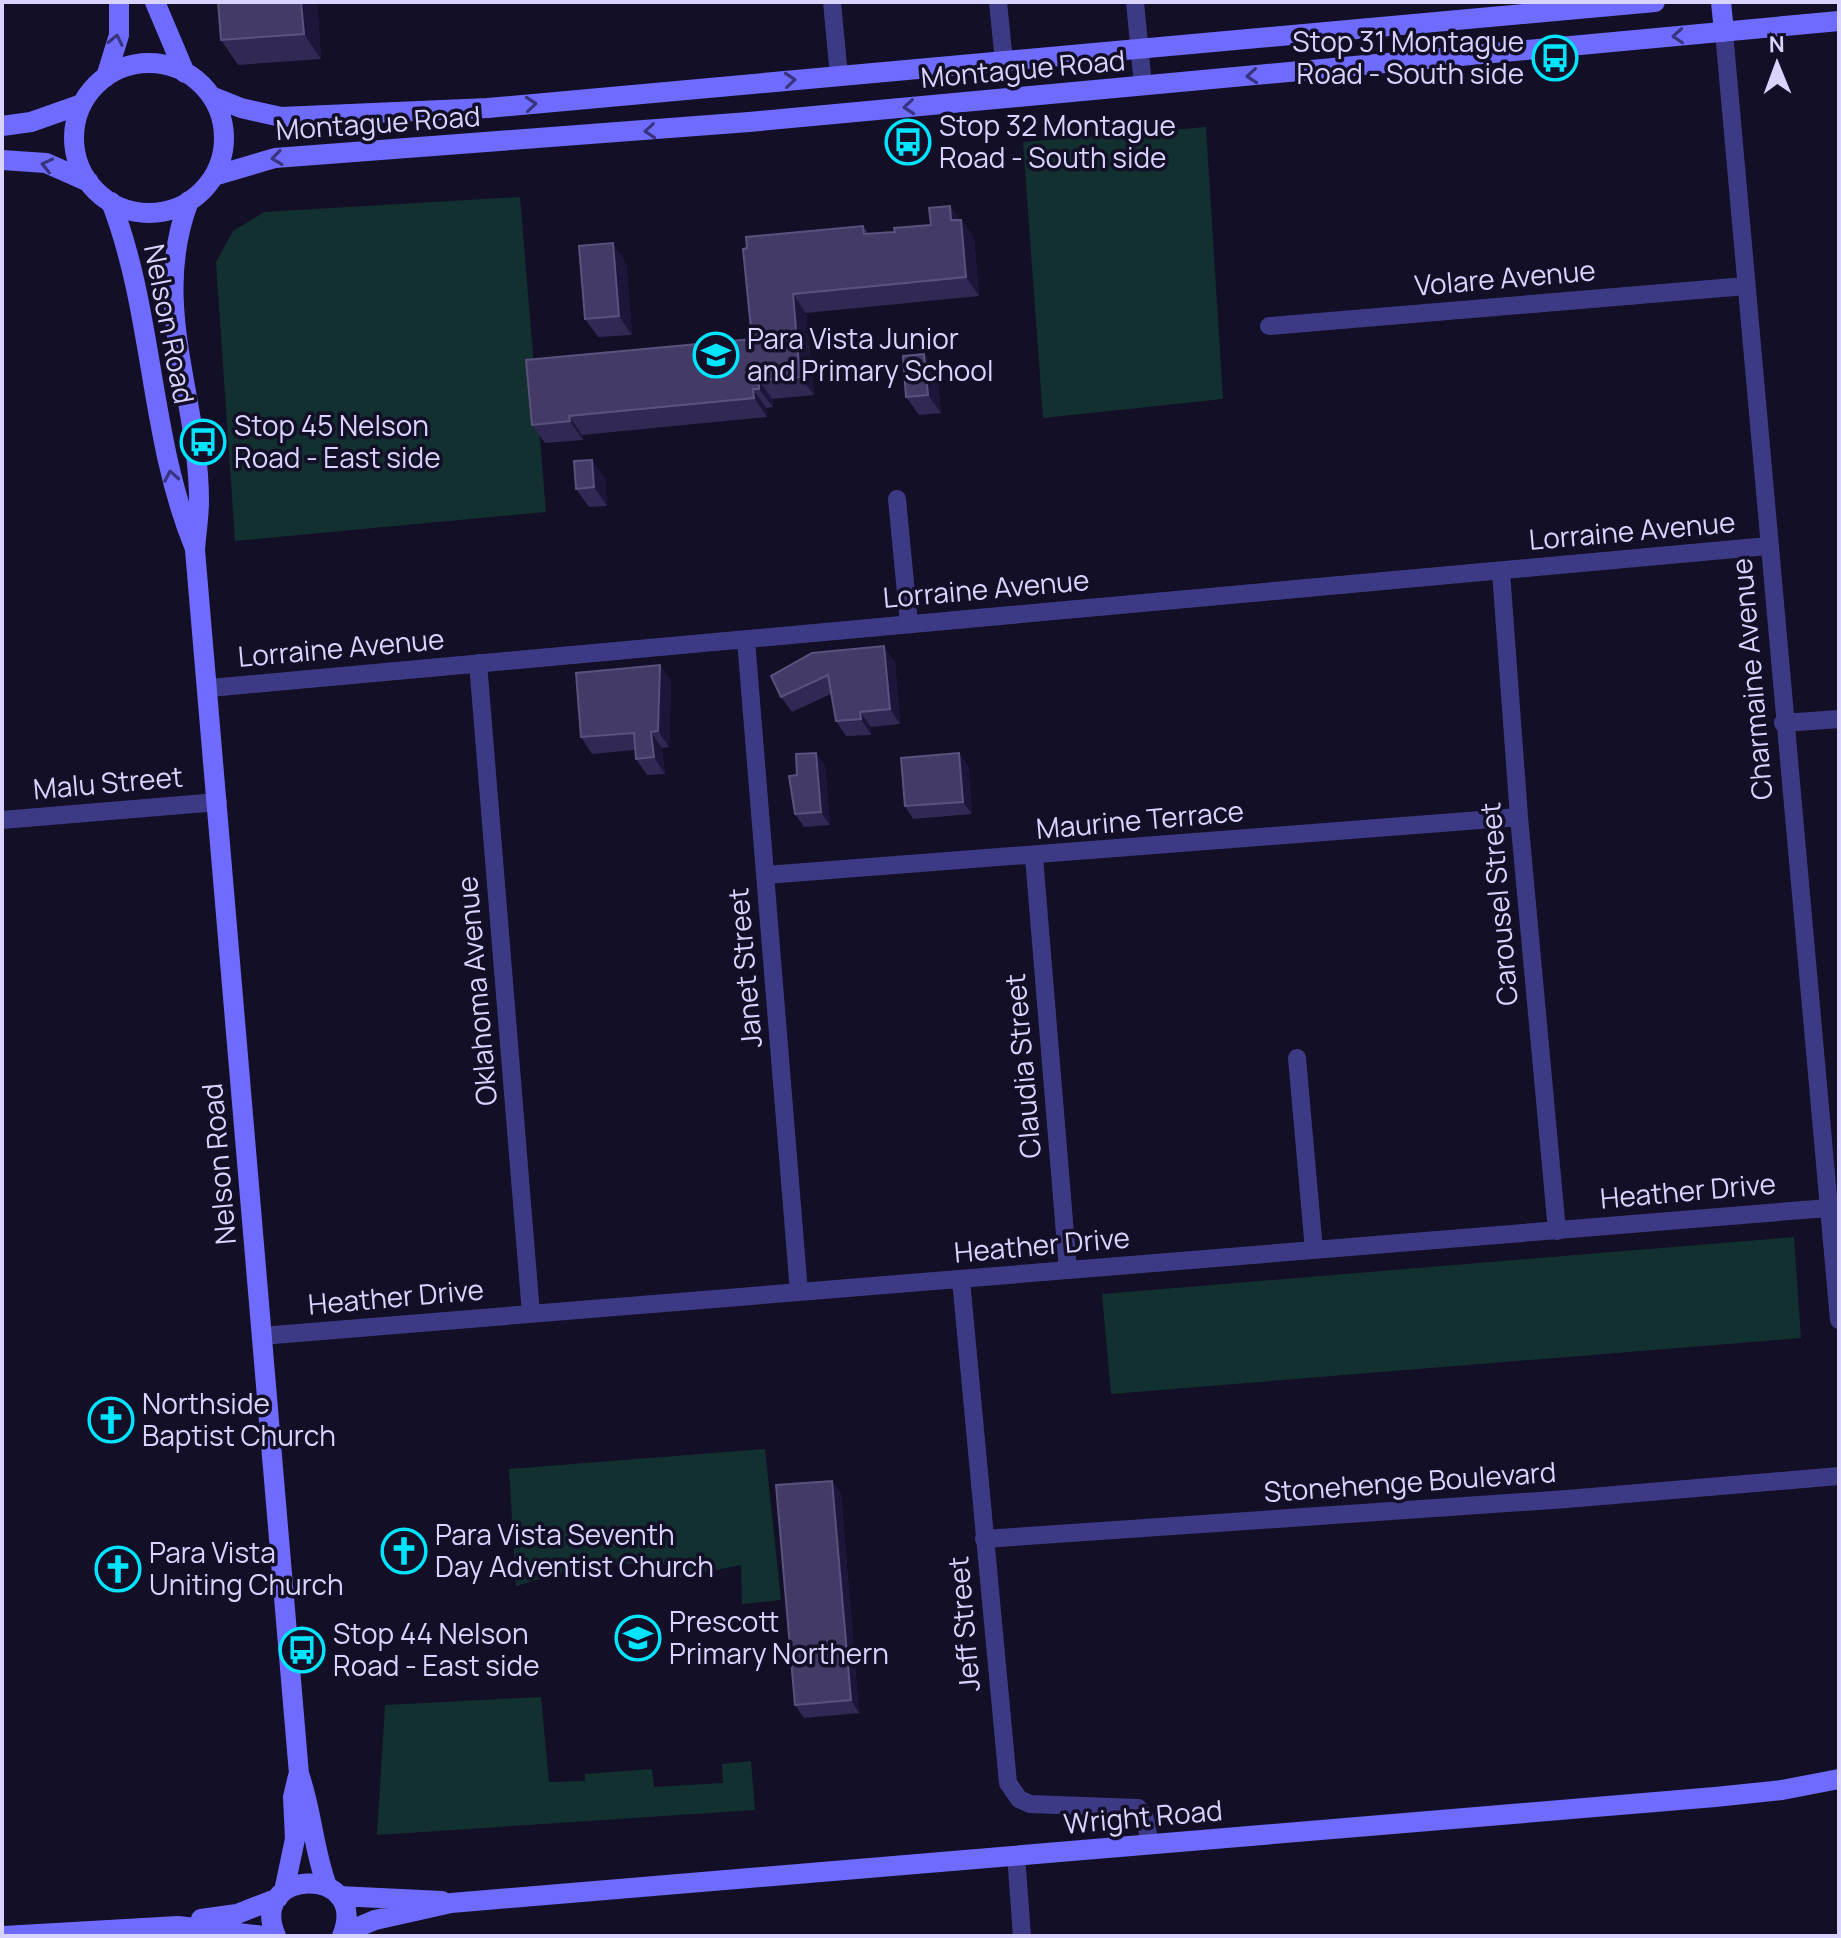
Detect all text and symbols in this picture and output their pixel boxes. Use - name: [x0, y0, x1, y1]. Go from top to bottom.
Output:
- place label: Stop 31 Montague Road - South side: [1292, 22, 1524, 92]
- north arrow: [1737, 24, 1817, 104]
- one-way arrow: [1671, 27, 1684, 44]
- text: N: [1768, 29, 1785, 59]
- one-way arrow: [107, 34, 124, 47]
- bus stop icon: Stop 31 Montague Road - South side: [1531, 34, 1579, 82]
- street label: Montague Road: [919, 40, 1127, 96]
- one-way arrow: [1245, 67, 1258, 84]
- one-way arrow: [784, 72, 797, 89]
- street label: Montague Road: [274, 96, 482, 148]
- one-way arrow: [525, 96, 538, 113]
- one-way arrow: [902, 99, 915, 116]
- place label: Stop 32 Montague Road - South side: [939, 106, 1176, 176]
- bus stop icon: Stop 32 Montague Road - South side: [884, 118, 932, 166]
- one-way arrow: [643, 122, 656, 139]
- one-way arrow: [270, 150, 283, 167]
- one-way arrow: [41, 157, 54, 174]
- street label: Nelson Road: [136, 241, 204, 407]
- street label: Volare Avenue: [1413, 250, 1597, 304]
- place label: Para Vista Junior and Primary School: [747, 319, 993, 389]
- school or university icon: Para Vista Junior and Primary School: [692, 331, 740, 379]
- place label: Stop 45 Nelson Road - East side: [234, 406, 441, 476]
- bus stop icon: Stop 45 Nelson Road - East side: [179, 418, 227, 466]
- one-way arrow: [163, 470, 180, 483]
- street label: Lorraine Avenue: [1527, 502, 1737, 558]
- street label: Charmaine Avenue: [1722, 557, 1780, 802]
- street label: Lorraine Avenue: [881, 560, 1091, 616]
- street label: Lorraine Avenue: [236, 619, 446, 675]
- street label: Malu Street: [31, 757, 184, 807]
- street label: Maurine Terrace: [1034, 791, 1245, 847]
- street label: Carousel Street: [1470, 801, 1526, 1007]
- street label: Oklahoma Avenue: [447, 875, 505, 1107]
- street label: Janet Street: [718, 886, 770, 1050]
- street label: Claudia Street: [995, 972, 1049, 1160]
- street label: Nelson Road: [192, 1082, 244, 1246]
- street label: Heather Drive: [1598, 1163, 1777, 1217]
- street label: Heather Drive: [952, 1217, 1131, 1271]
- street label: Heather Drive: [306, 1269, 485, 1323]
- place label: Northside Baptist Church: [142, 1384, 336, 1454]
- church icon: Northside Baptist Church: [87, 1396, 135, 1444]
- street label: Stonehenge Boulevard: [1262, 1452, 1557, 1510]
- place label: Para Vista Seventh Day Adventist Church: [435, 1515, 714, 1585]
- church icon: Para Vista Seventh Day Adventist Church: [380, 1527, 428, 1575]
- place label: Para Vista Uniting Church: [149, 1533, 344, 1603]
- church icon: Para Vista Uniting Church: [94, 1545, 142, 1593]
- street label: Jeff Street: [938, 1555, 988, 1693]
- place label: Prescott Primary Northern: [669, 1602, 889, 1672]
- place label: Stop 44 Nelson Road - East side: [333, 1614, 540, 1684]
- school or university icon: Prescott Primary Northern: [614, 1614, 662, 1662]
- bus stop icon: Stop 44 Nelson Road - East side: [278, 1626, 326, 1674]
- street label: Wright Road: [1062, 1790, 1224, 1842]

